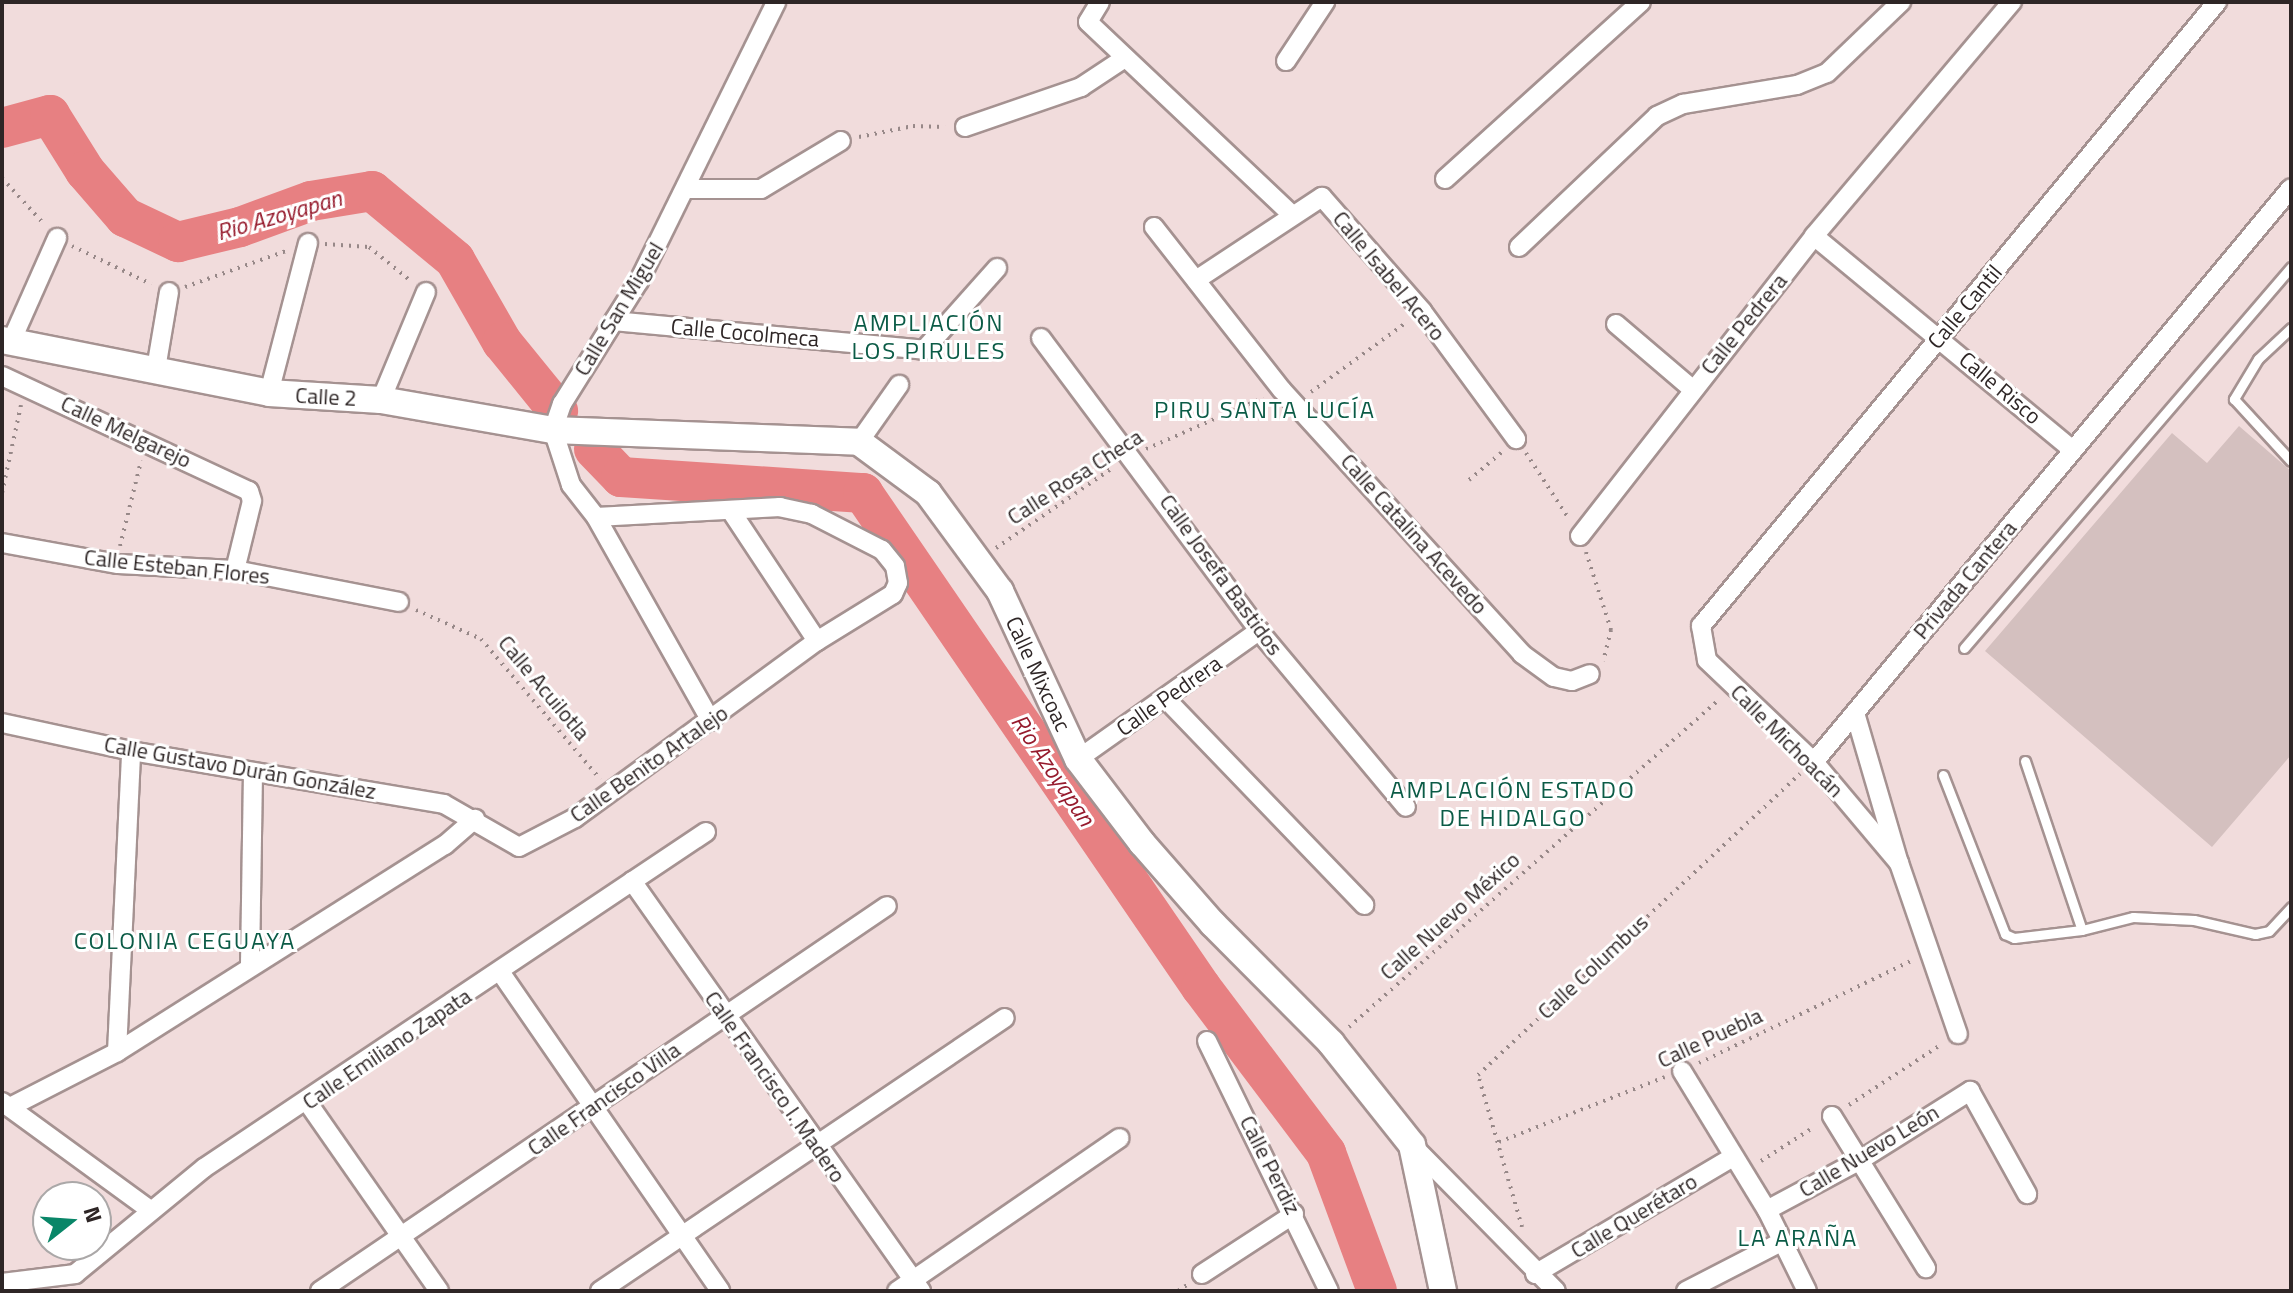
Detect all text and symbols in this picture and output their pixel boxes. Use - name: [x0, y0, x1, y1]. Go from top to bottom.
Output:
- water label: Rio Azoyapan: [213, 183, 345, 247]
- street label: Calle Isabel Acero: [1327, 206, 1451, 346]
- street label: Calle San Miguel: [569, 237, 669, 381]
- street label: Calle Cantil: [1922, 260, 2008, 354]
- street label: Calle Pedrera: [1695, 268, 1793, 380]
- district label: AMPLIACIÓN LOS PIRULES: [851, 309, 1007, 365]
- street label: Calle Cocolmeca: [670, 313, 820, 353]
- street label: Calle Risco: [1954, 346, 2046, 430]
- street label: Calle 2: [295, 382, 357, 412]
- street label: Calle Melgarejo: [57, 390, 195, 474]
- district label: PIRU SANTA LUCÍA: [1154, 396, 1376, 424]
- street label: Calle Rosa Checa: [1003, 424, 1147, 530]
- street label: Calle Catalina Acevedo: [1335, 448, 1493, 620]
- street label: Calle Josefa Bastidos: [1154, 489, 1288, 661]
- street label: Privada Cantera: [1908, 515, 2022, 645]
- street label: Calle Esteban Flores: [83, 544, 271, 590]
- street label: Calle Mixcoac: [1000, 612, 1076, 736]
- street label: Calle Acuilotla: [493, 630, 595, 746]
- street label: Calle Pedrera: [1111, 650, 1227, 742]
- street label: Calle Michoacán: [1725, 679, 1849, 803]
- street label: Calle Benito Artalejo: [565, 700, 733, 828]
- water label: Rio Azoyapan: [1005, 709, 1101, 831]
- street label: Calle Gustavo Durán González: [102, 731, 378, 805]
- district label: AMPLACIÓN ESTADO DE HIDALGO: [1390, 776, 1636, 832]
- street label: Calle Nuevo México: [1375, 846, 1525, 986]
- street label: Calle Columbus: [1532, 909, 1654, 1025]
- district label: COLONIA CEGUAYA: [74, 927, 296, 955]
- street label: Calle Emiliano Zapata: [298, 983, 476, 1115]
- street label: Calle Francisco I. Madero: [699, 986, 851, 1188]
- street label: Calle Puebla: [1653, 1002, 1767, 1074]
- street label: Calle Francisco Villa: [523, 1037, 685, 1161]
- street label: Calle Nuevo León: [1794, 1099, 1944, 1203]
- street label: Calle Perdiz: [1234, 1111, 1306, 1219]
- street label: Calle Querétaro: [1566, 1168, 1702, 1264]
- north arrow: [32, 1181, 112, 1261]
- text: N: [75, 1202, 112, 1227]
- district label: LA ARAÑA: [1738, 1224, 1858, 1252]

